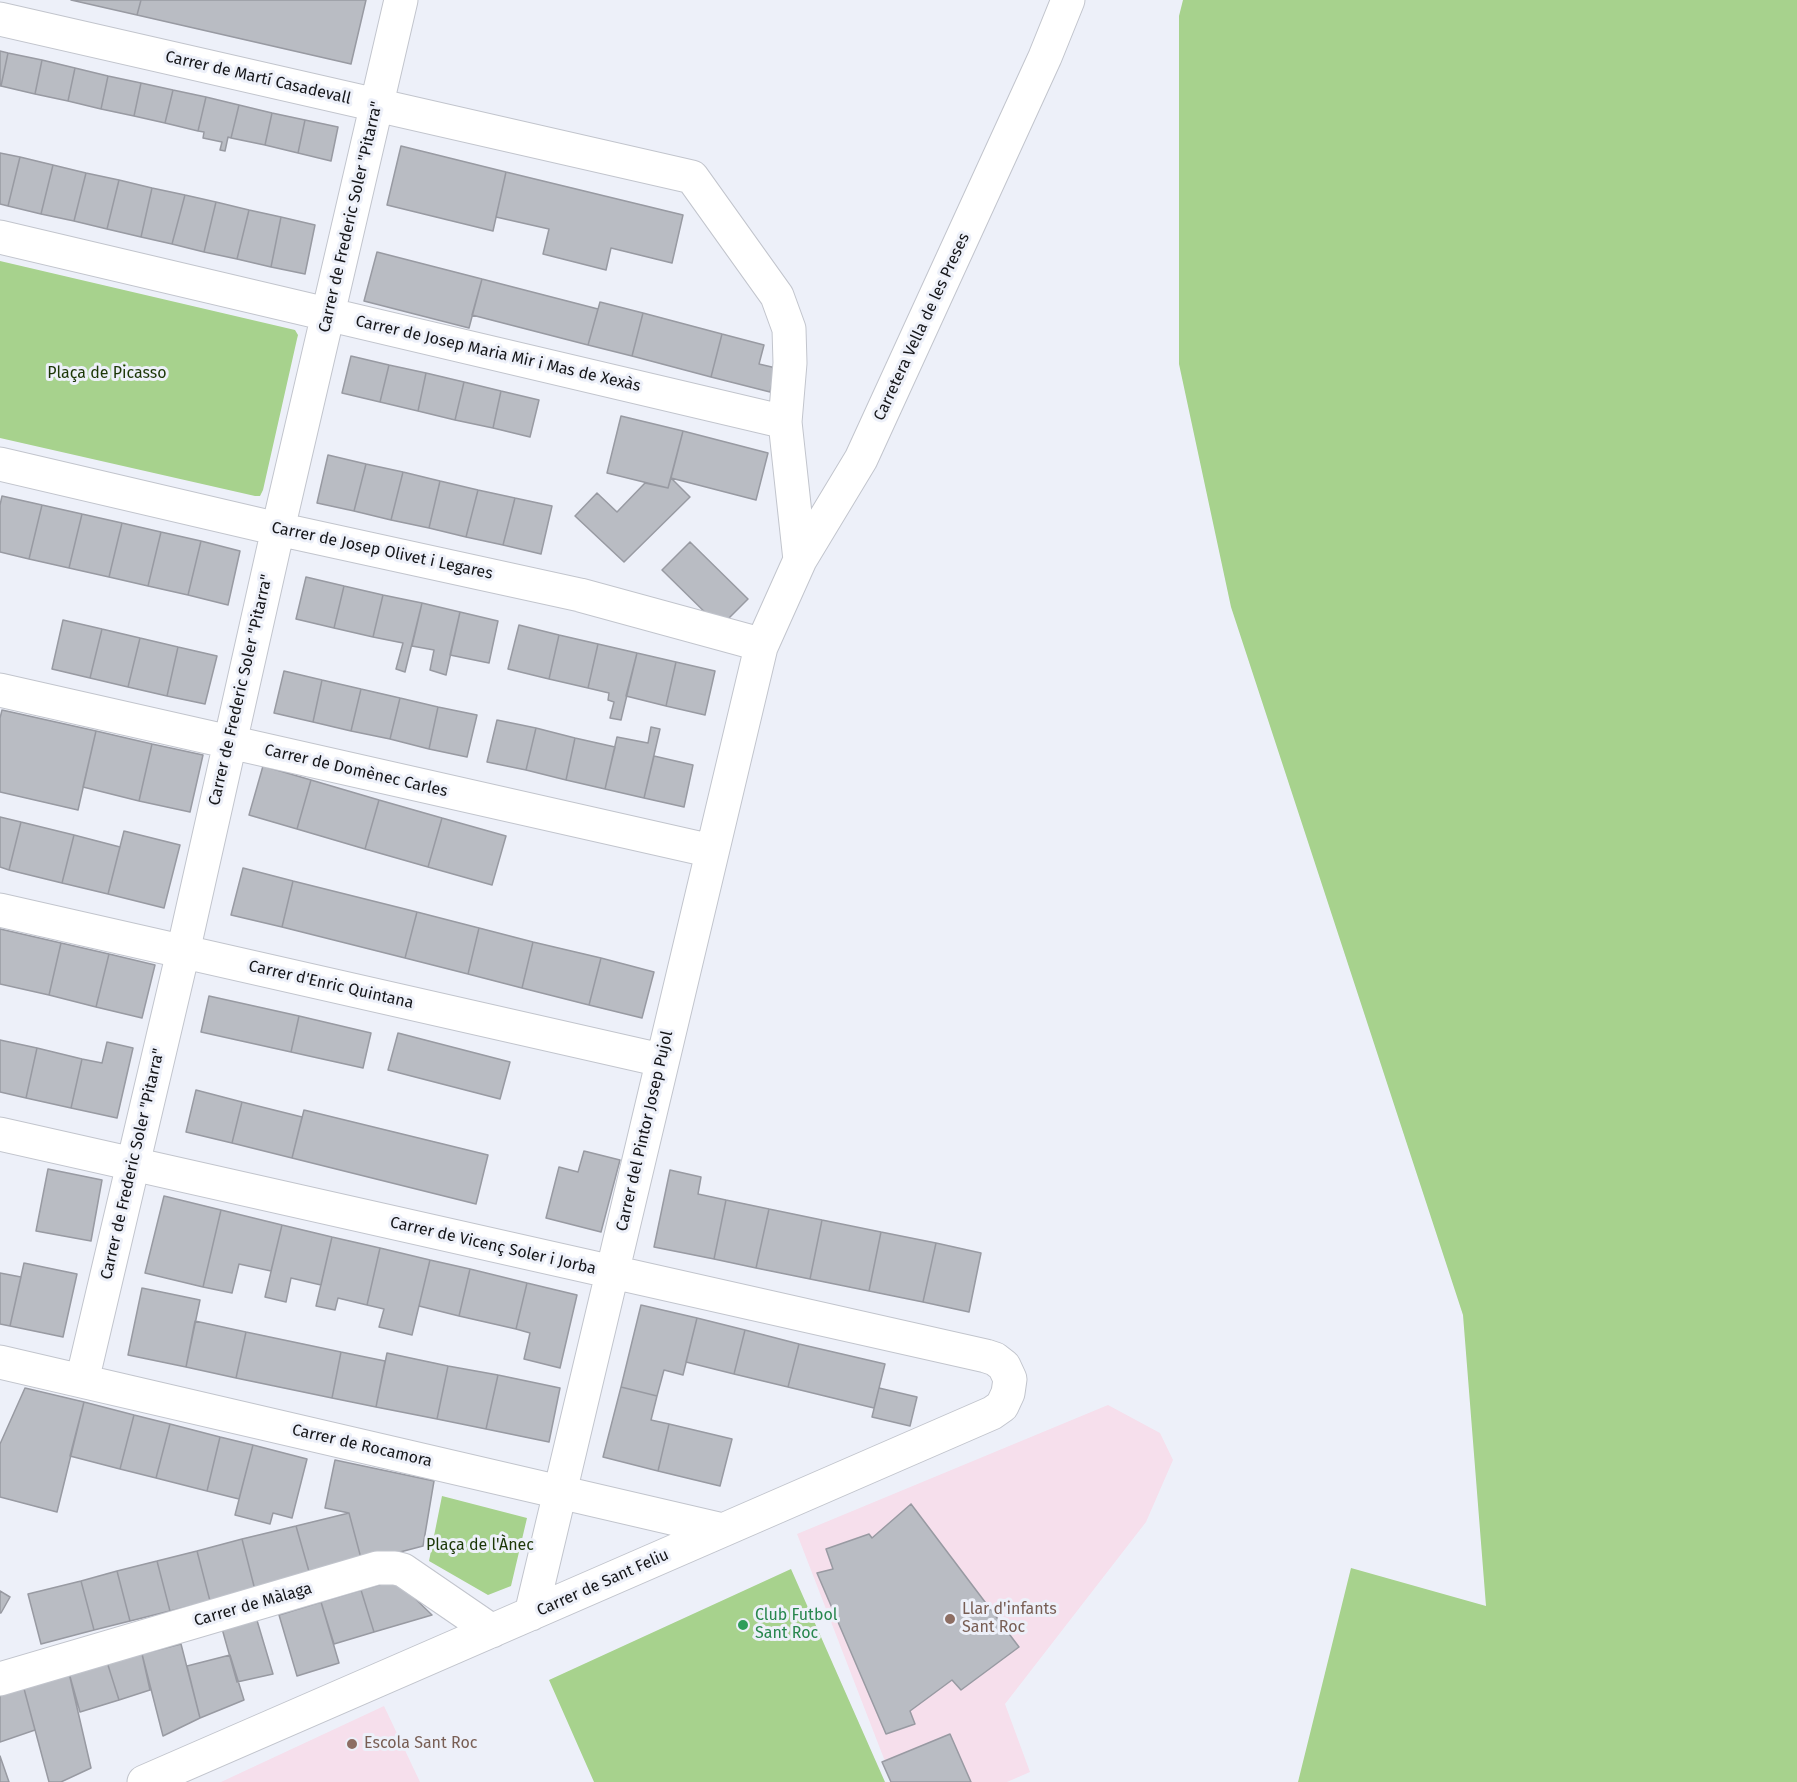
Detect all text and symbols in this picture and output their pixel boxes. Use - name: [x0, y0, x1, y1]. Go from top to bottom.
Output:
- street label: Carrer de Martí Casadevall: [163, 47, 353, 109]
- street label: Carrer de Frederic Soler "Pitarra": [315, 100, 387, 334]
- street label: Carretera Vella de les Preses: [870, 230, 974, 424]
- street label: Carrer de Josep Maria Mir i Mas de Xexàs: [354, 312, 642, 396]
- park label: Plaça de Picasso: [47, 364, 167, 384]
- street label: Carrer de Josep Olivet i Legares: [270, 518, 494, 584]
- street label: Carrer de Frederic Soler "Pitarra": [205, 573, 277, 807]
- street label: Carrer de Domènec Carles: [262, 741, 450, 801]
- street label: Carrer d'Enric Quintana: [247, 957, 415, 1013]
- street label: Carrer del Pintor Josep Pujol: [613, 1029, 677, 1233]
- street label: Carrer de Frederic Soler "Pitarra": [97, 1047, 169, 1281]
- street label: Carrer de Vicenç Soler i Jorba: [388, 1213, 598, 1279]
- street label: Carrer de Rocamora: [290, 1421, 434, 1471]
- park label: Plaça de l'Ànec: [426, 1536, 534, 1556]
- street label: Carrer de Sant Feliu: [534, 1545, 672, 1621]
- street label: Carrer de Màlaga: [192, 1579, 314, 1631]
- place label: Llar d'infants Sant Roc: [962, 1600, 1057, 1638]
- place label: Club Futbol Sant Roc: [755, 1606, 837, 1644]
- marker: Llar d'infants Sant Roc: [943, 1612, 957, 1626]
- marker: Club Futbol Sant Roc: [736, 1618, 750, 1632]
- place label: Escola Sant Roc: [364, 1734, 477, 1754]
- marker: Escola Sant Roc: [345, 1737, 359, 1751]

